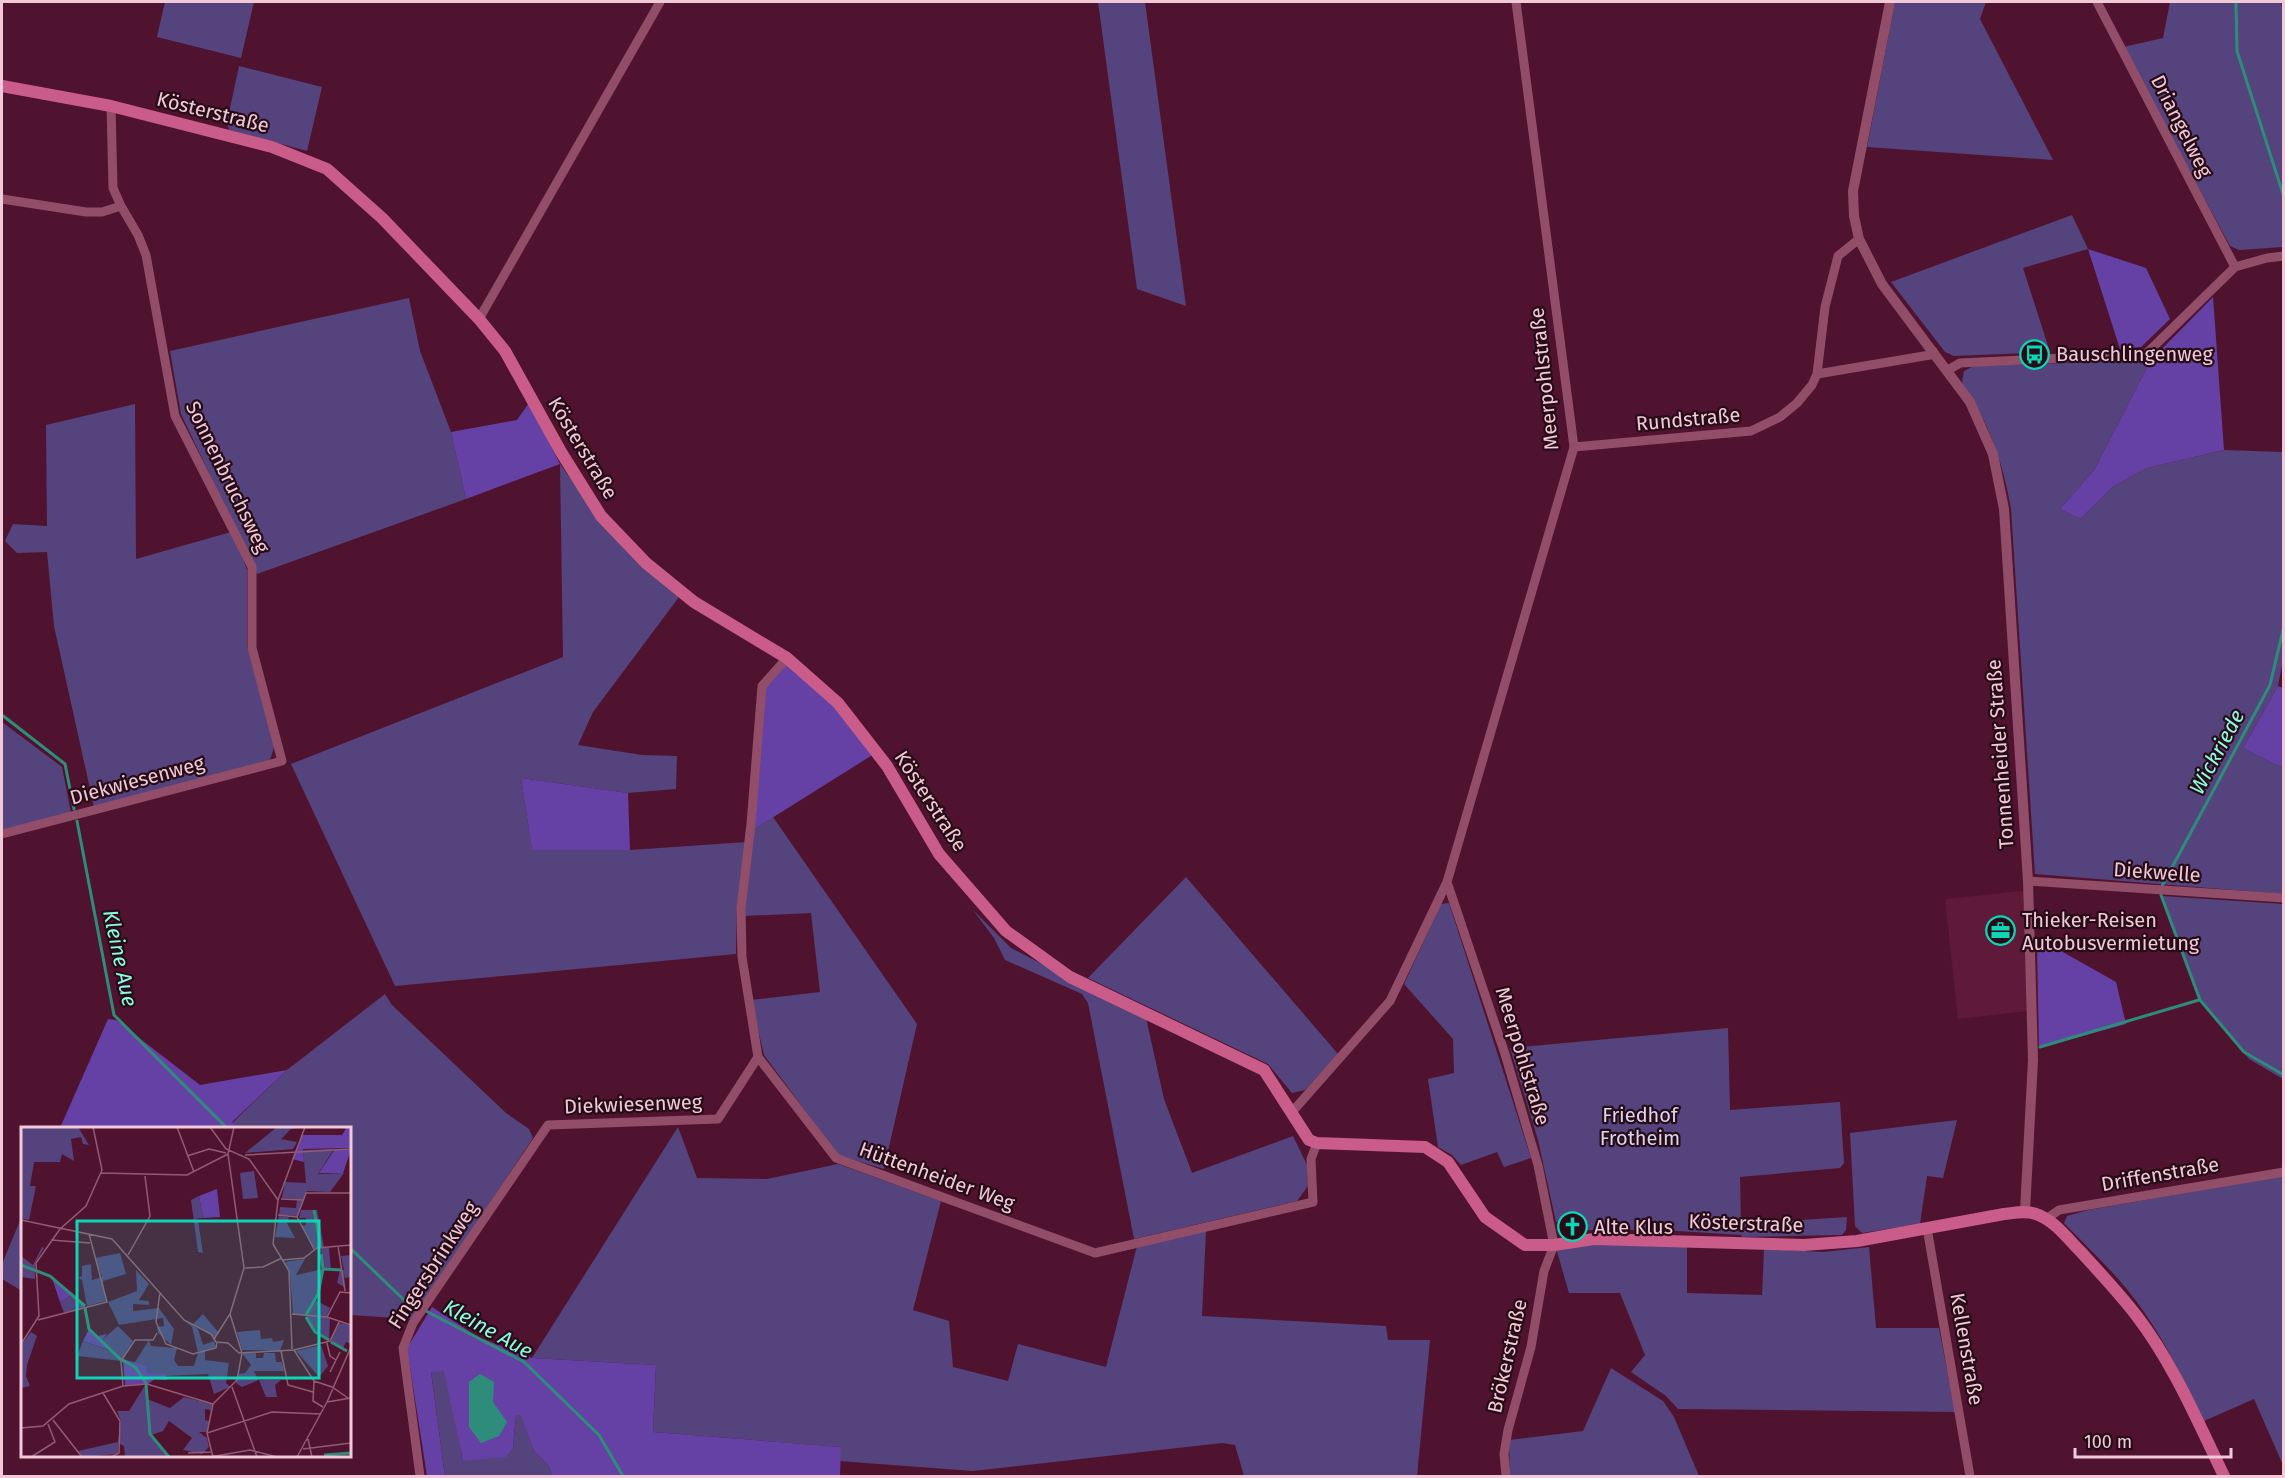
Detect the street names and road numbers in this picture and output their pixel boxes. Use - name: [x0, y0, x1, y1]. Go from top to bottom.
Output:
- street label: Driangelweg: [2146, 71, 2218, 182]
- street label: Kösterstraße: [154, 86, 272, 138]
- street label: Meerpohlstraße: [1525, 306, 1563, 452]
- street label: Kösterstraße: [543, 393, 623, 503]
- street label: Sonnenbruchsweg: [181, 397, 275, 557]
- street label: Rundstraße: [1635, 402, 1741, 436]
- street label: Tonnenheider Straße: [1981, 658, 2019, 850]
- street label: Kösterstraße: [890, 746, 972, 856]
- street label: Diekwiesenweg: [67, 750, 207, 809]
- street label: Diekwelle: [2113, 857, 2201, 887]
- street label: Meerpohlstraße: [1491, 984, 1555, 1128]
- street label: Diekwiesenweg: [564, 1090, 703, 1118]
- street label: Hüttenheider Weg: [856, 1137, 1019, 1215]
- street label: Driffenstraße: [2099, 1152, 2221, 1196]
- street label: Fingersbrinkweg: [383, 1196, 483, 1333]
- street label: Kösterstraße: [1688, 1209, 1804, 1237]
- street label: Kellenstraße: [1945, 1291, 1989, 1407]
- street label: Brökerstraße: [1482, 1297, 1532, 1415]

